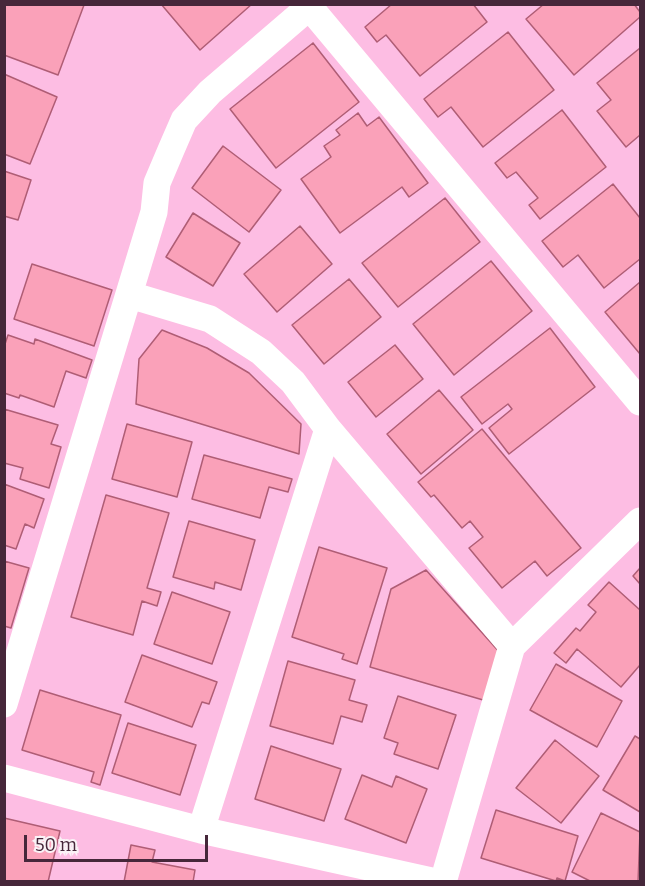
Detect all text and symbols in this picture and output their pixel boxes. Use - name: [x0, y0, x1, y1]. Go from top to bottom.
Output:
- scale bar: [27, 823, 212, 861]
- text: 50 m: [35, 834, 77, 856]

